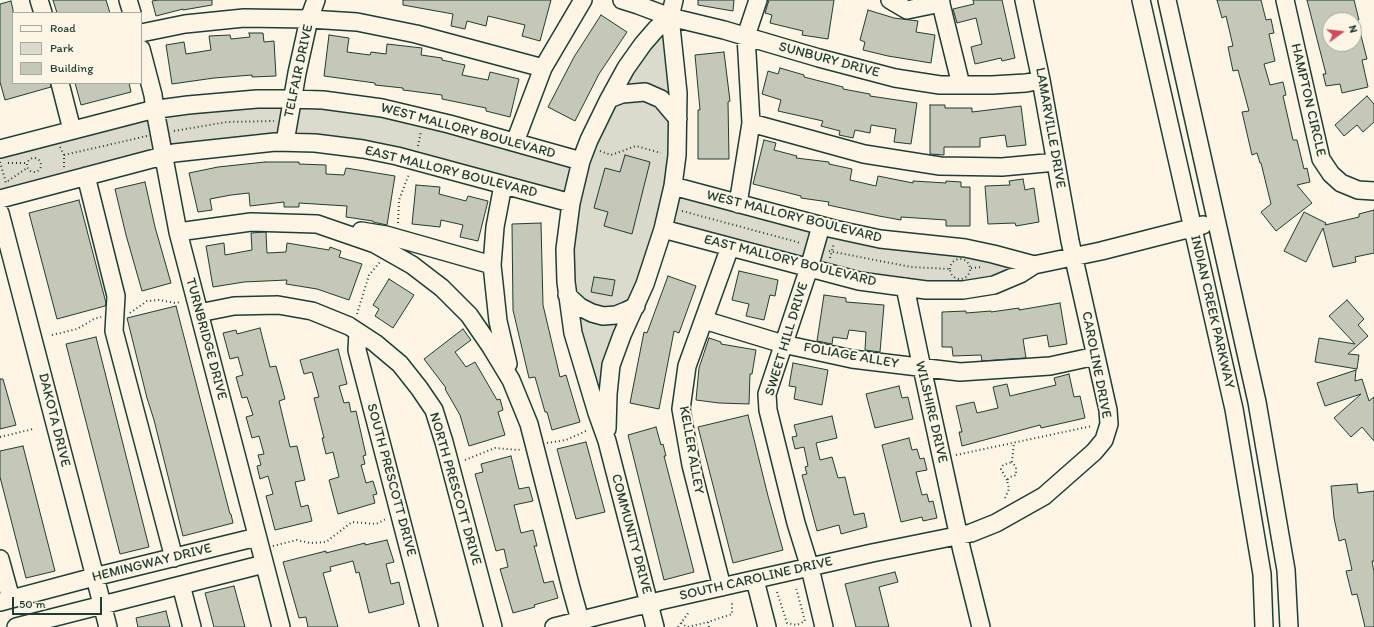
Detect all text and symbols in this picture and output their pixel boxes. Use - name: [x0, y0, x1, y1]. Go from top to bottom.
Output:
- legend: [12, 12, 142, 84]
- north arrow: [1322, 12, 1362, 52]
- text: Road: [50, 21, 76, 35]
- street label: TELFAIR DRIVE: [281, 23, 317, 119]
- text: N: [1346, 24, 1360, 34]
- street label: SUNBURY DRIVE: [777, 38, 881, 82]
- text: Park: [50, 41, 74, 55]
- street label: HAMPTON CIRCLE: [1287, 42, 1329, 158]
- text: Building: [50, 61, 93, 75]
- street label: LAMARVILLE DRIVE: [1031, 66, 1069, 190]
- street label: WEST MALLORY BOULEVARD: [379, 100, 557, 162]
- street label: EAST MALLORY BOULEVARD: [363, 142, 539, 202]
- street label: WEST MALLORY BOULEVARD: [705, 187, 883, 247]
- street label: EAST MALLORY BOULEVARD: [702, 231, 878, 291]
- street label: INDIAN CREEK PARKWAY: [1186, 234, 1238, 390]
- street label: TURNBRIDGE DRIVE: [182, 276, 230, 402]
- street label: SWEET HILL DRIVE: [762, 280, 812, 398]
- street label: CAROLINE DRIVE: [1077, 310, 1115, 420]
- street label: FOLIAGE ALLEY: [802, 339, 900, 373]
- street label: WILSHIRE DRIVE: [911, 359, 951, 465]
- street label: DAKOTA DRIVE: [34, 371, 74, 469]
- street label: SOUTH PRESCOTT DRIVE: [363, 402, 419, 558]
- street label: KELLER ALLEY: [675, 405, 707, 495]
- street label: NORTH PRESCOTT DRIVE: [425, 411, 485, 567]
- street label: COMMUNITY DRIVE: [607, 472, 655, 596]
- street label: HEMINGWAY DRIVE: [90, 540, 214, 586]
- street label: SOUTH CAROLINE DRIVE: [678, 553, 834, 605]
- scale bar: [14, 589, 104, 615]
- text: 50 m: [19, 597, 45, 611]

